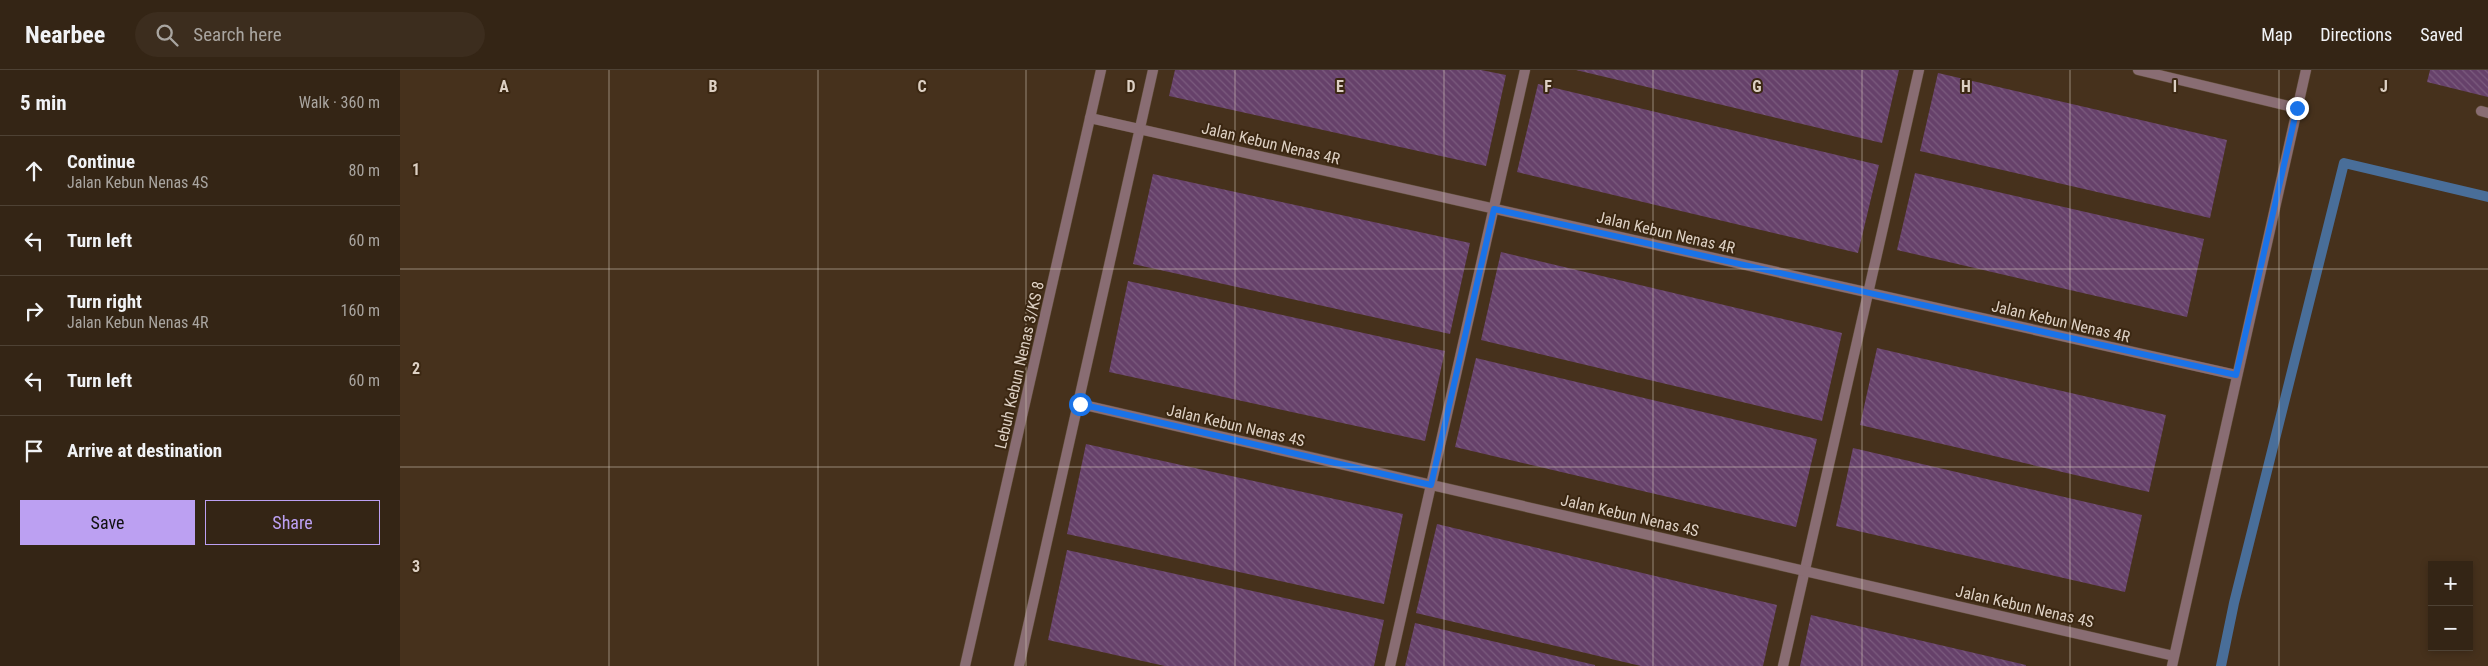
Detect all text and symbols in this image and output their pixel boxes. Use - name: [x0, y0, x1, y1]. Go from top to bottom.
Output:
- search box: [135, 12, 485, 57]
- text: Nearbee: [25, 21, 105, 49]
- icon: search: [153, 21, 181, 49]
- text: Search here: [193, 23, 282, 46]
- text: Map: [2261, 24, 2292, 45]
- text: Directions: [2320, 24, 2392, 45]
- text: Saved: [2420, 24, 2463, 45]
- text: A: [499, 77, 509, 96]
- text: B: [709, 77, 718, 96]
- text: C: [917, 77, 927, 96]
- text: D: [1126, 77, 1136, 96]
- text: E: [1336, 77, 1344, 96]
- text: F: [1544, 77, 1552, 96]
- text: G: [1752, 77, 1762, 96]
- text: H: [1961, 77, 1971, 96]
- text: I: [2173, 77, 2177, 96]
- text: J: [2380, 77, 2388, 96]
- text: 5 min: [20, 91, 67, 115]
- text: Walk · 360 m: [299, 93, 380, 112]
- route end: [2286, 97, 2309, 120]
- street label: Jalan Kebun Nenas 4R: [1200, 118, 1342, 169]
- text: Continue: [67, 150, 135, 173]
- icon: ahead: [20, 157, 48, 185]
- text: 1: [412, 160, 420, 179]
- text: 80 m: [348, 161, 380, 180]
- text: Jalan Kebun Nenas 4S: [67, 173, 208, 192]
- street label: Jalan Kebun Nenas 4R: [1595, 207, 1737, 258]
- icon: left: [20, 227, 48, 255]
- text: Turn left: [67, 229, 132, 252]
- text: 60 m: [348, 231, 380, 250]
- street label: Lebuh Kebun Nenas 3/KS 8: [991, 279, 1048, 451]
- text: Turn right: [67, 290, 142, 313]
- street label: Jalan Kebun Nenas 4R: [1990, 296, 2132, 347]
- icon: right: [20, 297, 48, 325]
- text: 160 m: [341, 301, 380, 320]
- text: Jalan Kebun Nenas 4R: [67, 313, 208, 332]
- text: 2: [412, 359, 420, 378]
- icon: left: [20, 367, 48, 395]
- text: Turn left: [67, 369, 132, 392]
- text: 60 m: [348, 371, 380, 390]
- route start: [1069, 393, 1092, 416]
- street label: Jalan Kebun Nenas 4S: [1165, 400, 1307, 451]
- icon: arrive: [20, 437, 48, 465]
- text: Arrive at destination: [67, 439, 222, 462]
- street label: Jalan Kebun Nenas 4S: [1559, 490, 1701, 541]
- button: Save: [20, 500, 195, 545]
- button: Share: [205, 500, 380, 545]
- text: 3: [412, 557, 420, 576]
- map controls: [2428, 561, 2473, 651]
- button: +: [2428, 561, 2473, 606]
- street label: Jalan Kebun Nenas 4S: [1954, 581, 2096, 632]
- button: −: [2428, 606, 2473, 651]

